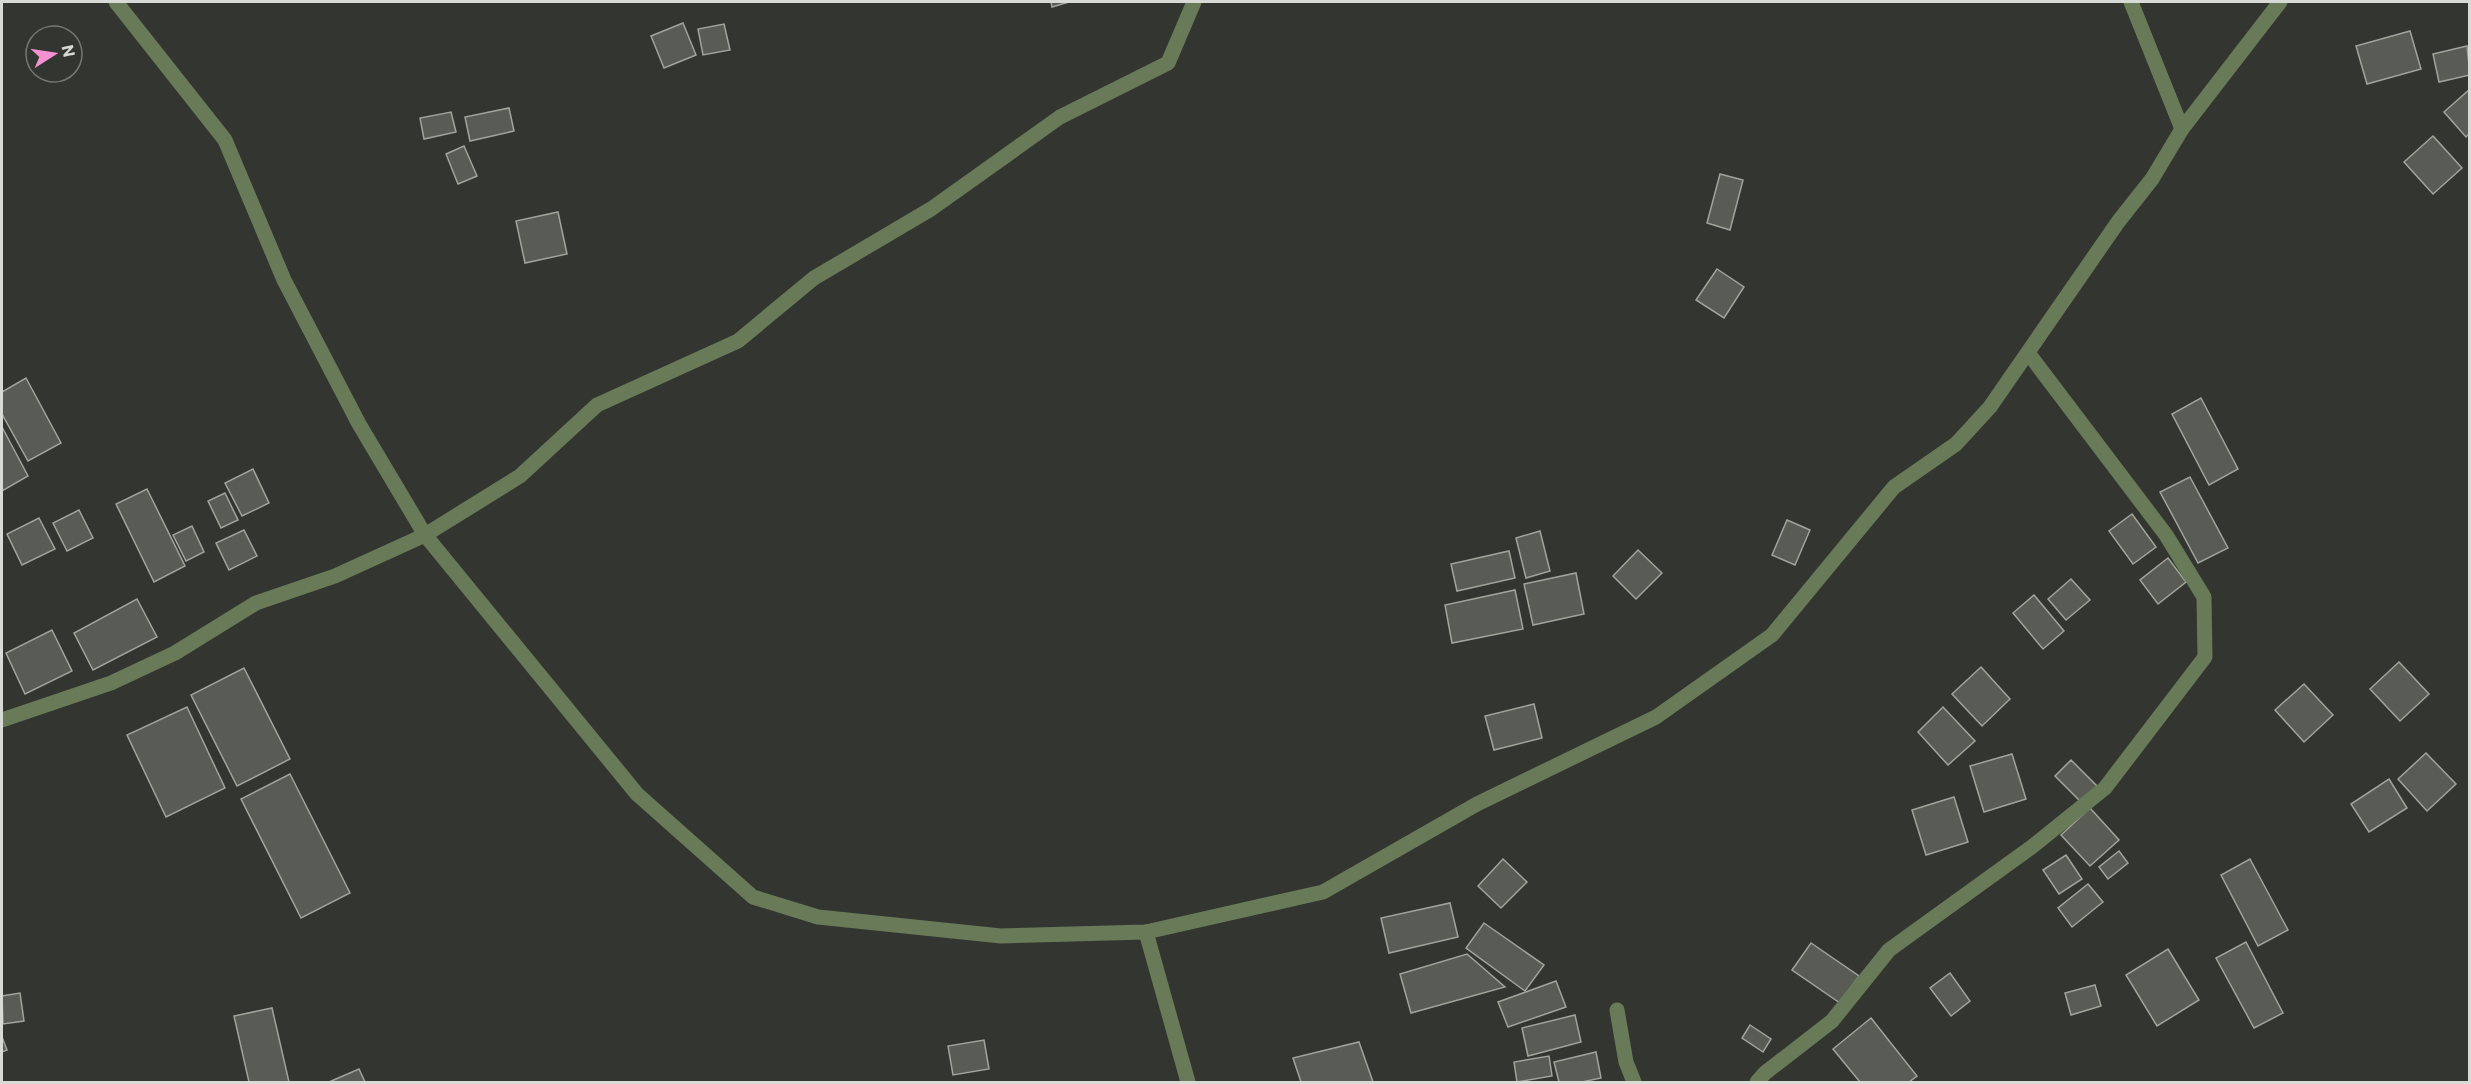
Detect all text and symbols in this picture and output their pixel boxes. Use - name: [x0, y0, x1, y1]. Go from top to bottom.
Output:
- north arrow: [24, 24, 84, 84]
- text: N: [59, 43, 80, 59]

